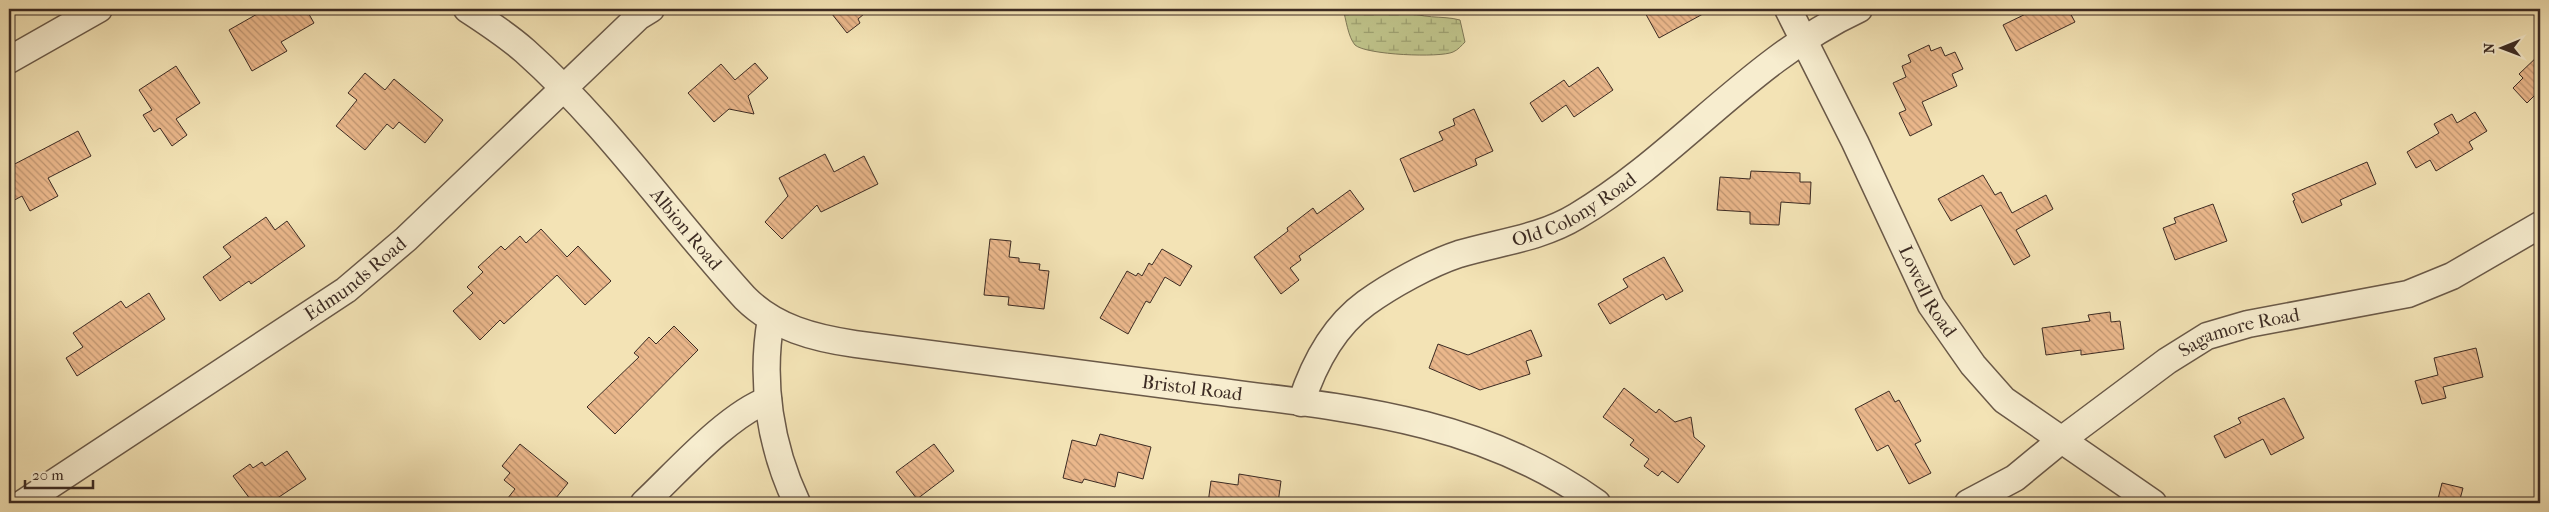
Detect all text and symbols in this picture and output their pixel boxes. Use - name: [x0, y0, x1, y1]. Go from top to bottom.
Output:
- north arrow: [2476, 22, 2526, 72]
- text: N: [2481, 42, 2498, 54]
- street label: Old Colony Road: [1510, 168, 1641, 251]
- street label: Albion Road: [645, 183, 727, 275]
- street label: Edmunds Road: [300, 232, 411, 325]
- street label: Lowell Road: [1894, 242, 1961, 342]
- street label: Sagamore Road: [2174, 303, 2302, 362]
- street label: Bristol Road: [1141, 371, 1244, 405]
- scale bar: [25, 457, 92, 489]
- text: 20 m: [32, 466, 64, 484]

